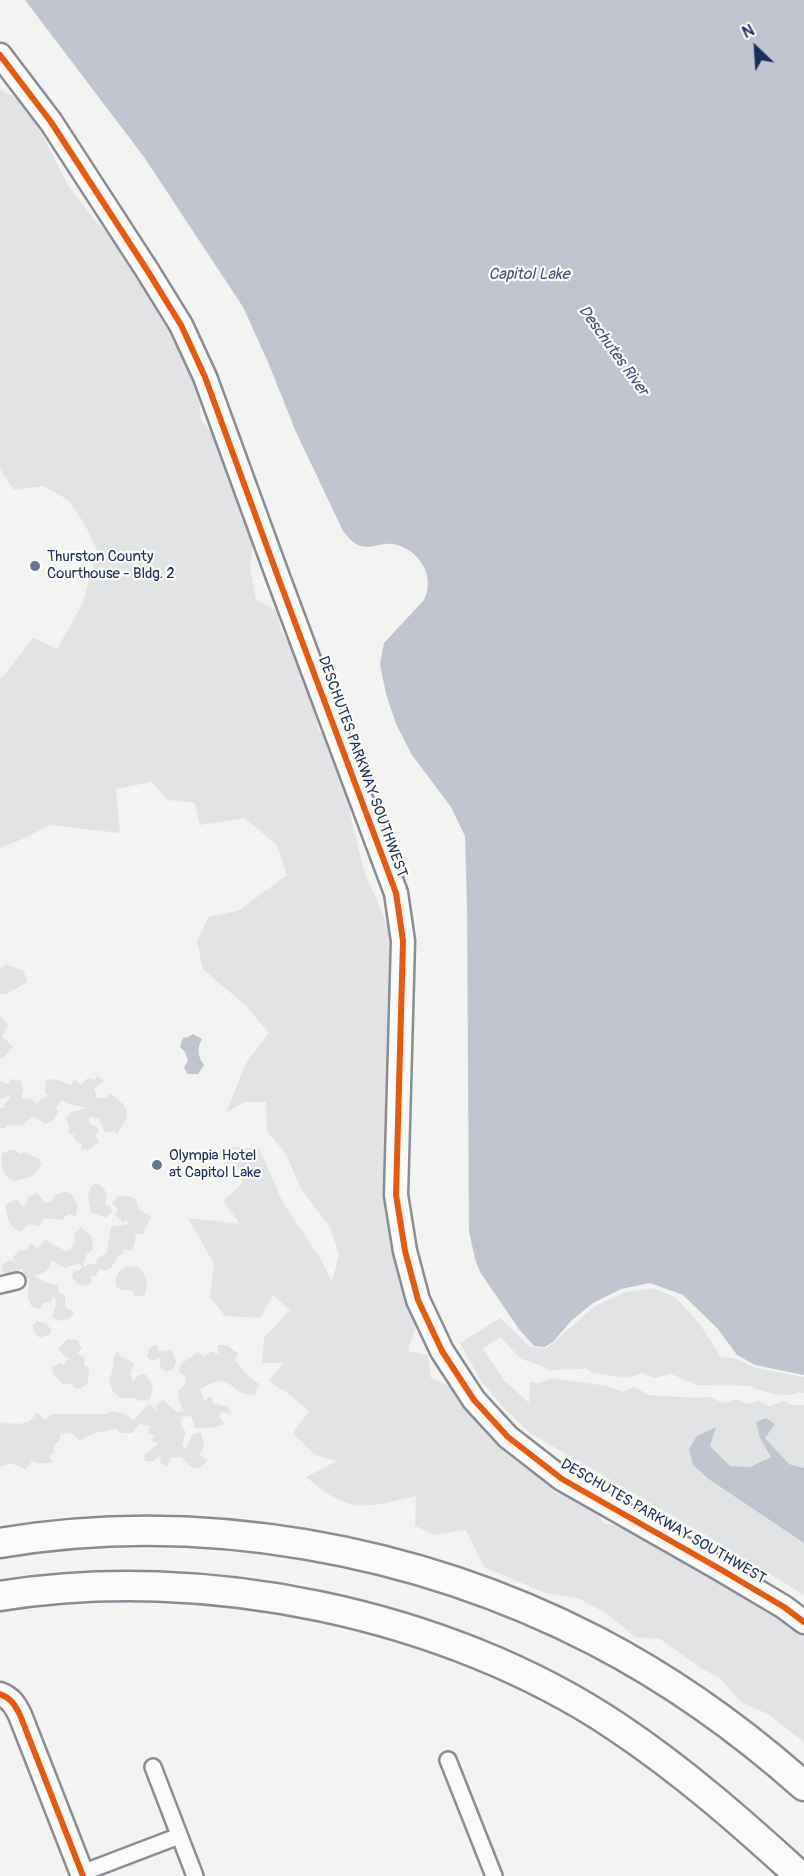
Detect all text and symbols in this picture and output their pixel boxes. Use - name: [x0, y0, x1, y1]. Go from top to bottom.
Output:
- north arrow: [726, 18, 786, 78]
- text: N: [739, 20, 758, 43]
- water label: Capitol Lake: [488, 265, 570, 285]
- water label: Deschutes River: [574, 302, 652, 400]
- place label: Thurston County Courthouse - Bldg. 2: [47, 548, 175, 583]
- marker: Thurston County Courthouse - Bldg. 2: [28, 559, 42, 573]
- street label: DESCHUTES PARKWAY SOUTHWEST: [313, 654, 411, 880]
- place label: Olympia Hotel at Capitol Lake: [169, 1147, 261, 1182]
- marker: Olympia Hotel at Capitol Lake: [150, 1158, 164, 1172]
- street label: DESCHUTES PARKWAY SOUTHWEST: [557, 1456, 769, 1588]

